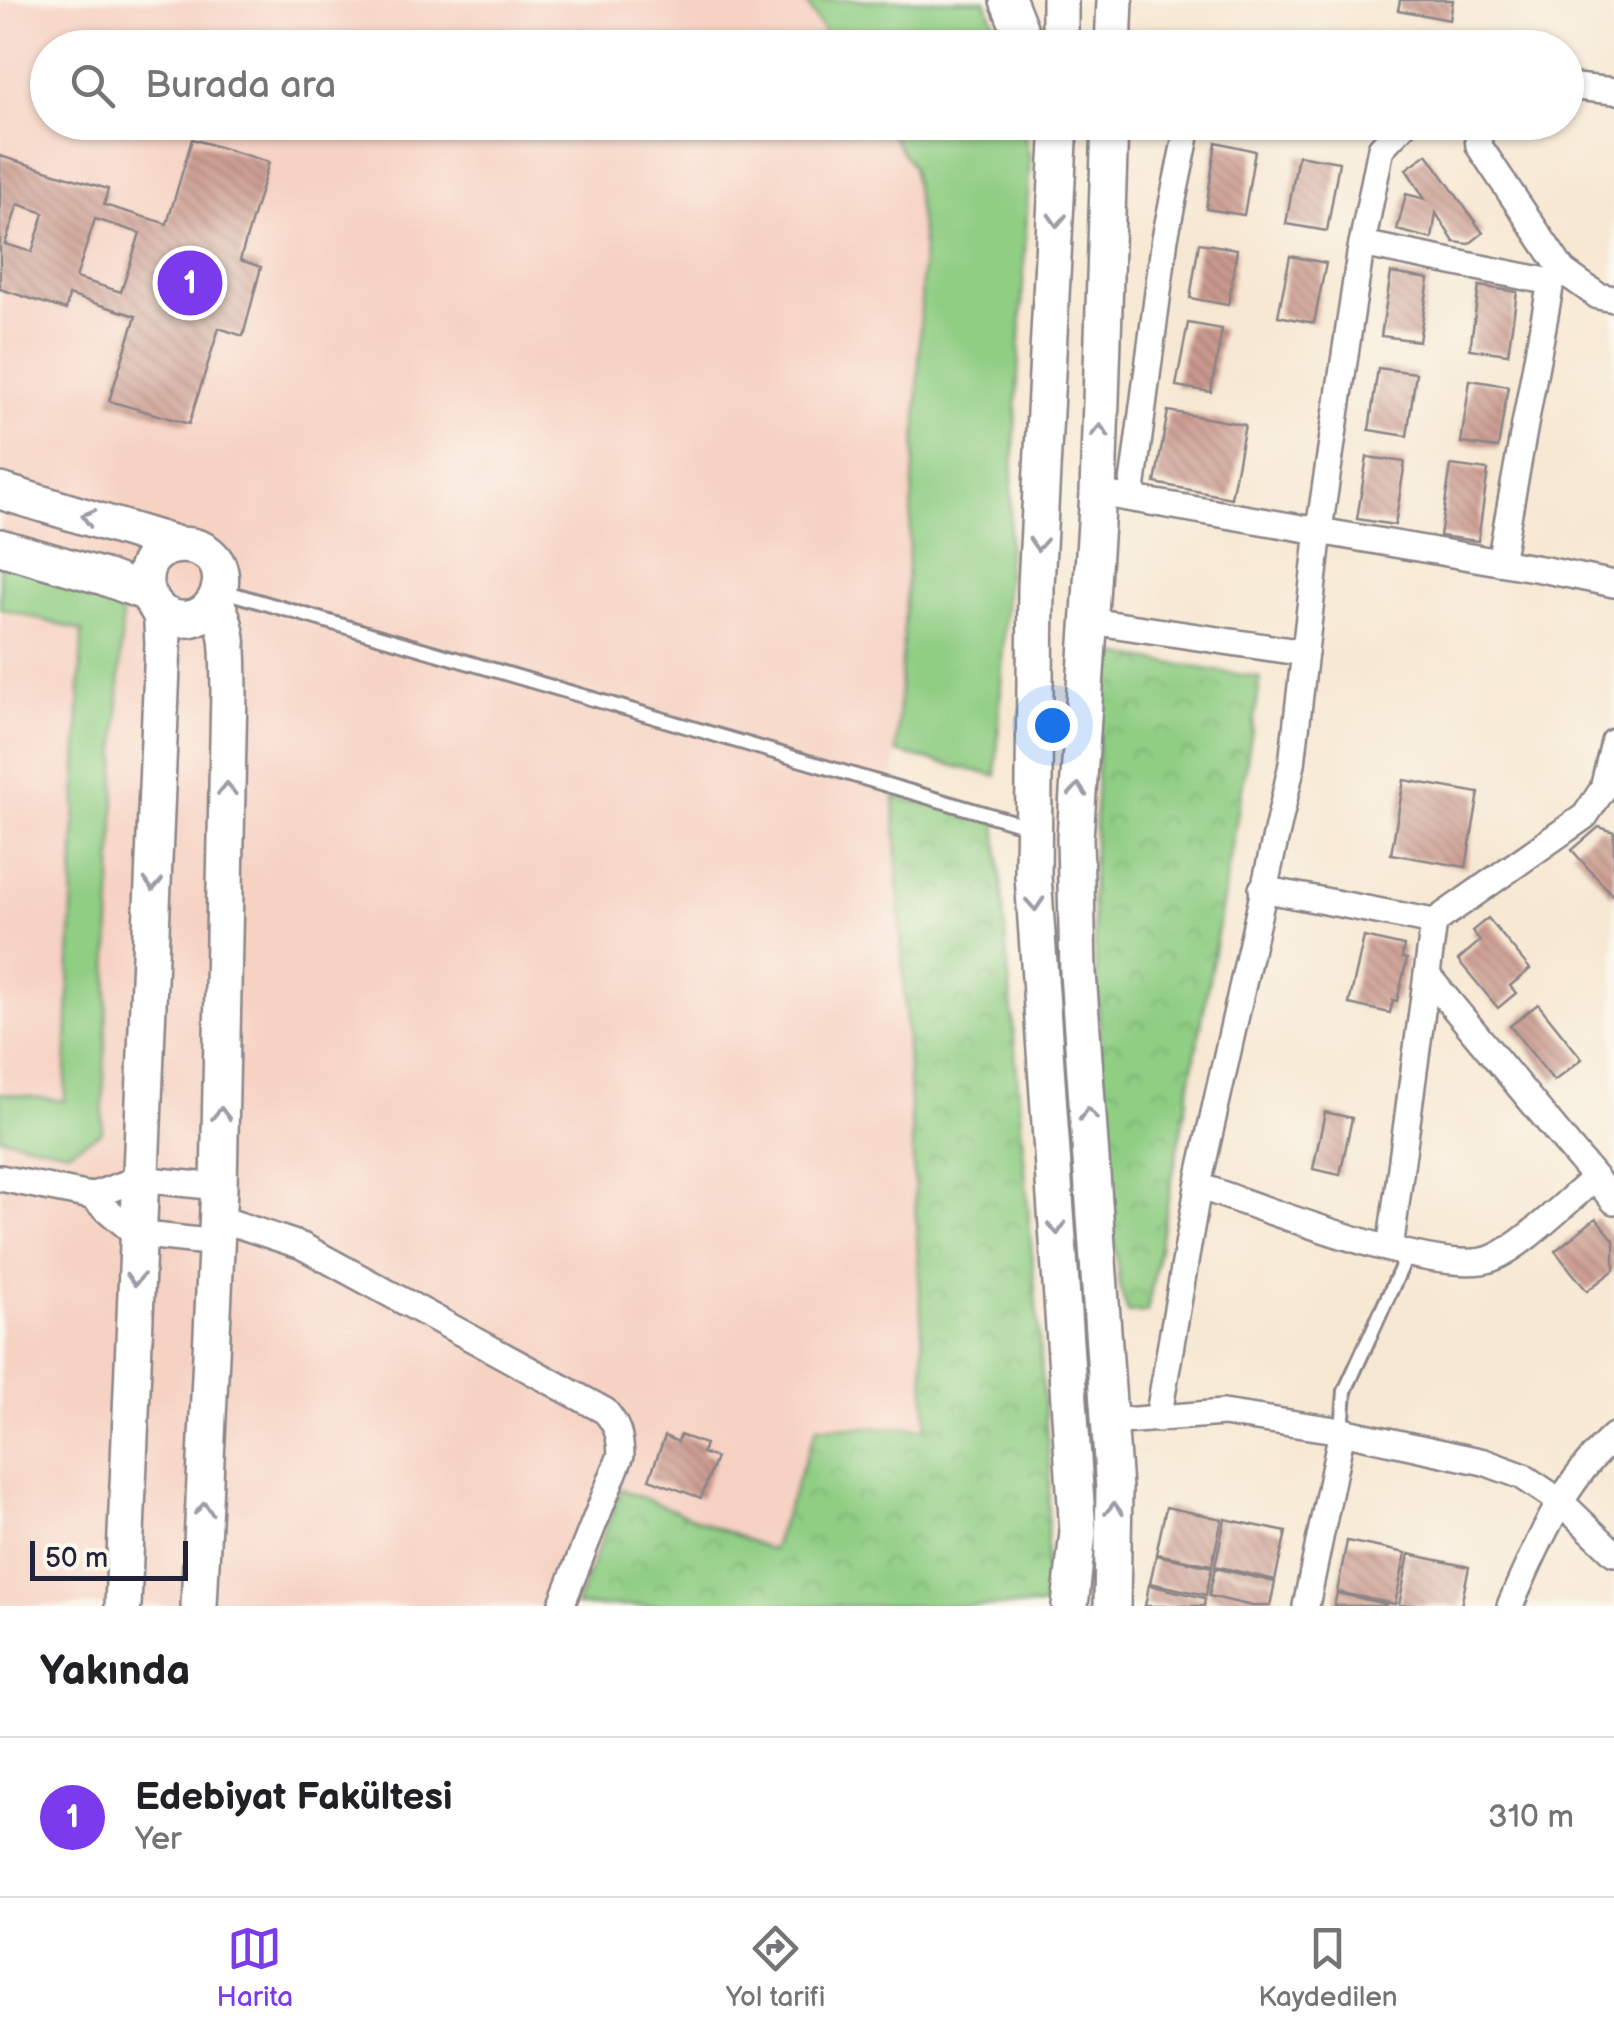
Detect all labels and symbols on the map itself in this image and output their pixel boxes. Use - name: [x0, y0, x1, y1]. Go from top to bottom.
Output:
- one-way arrow: [1047, 212, 1068, 228]
- pin: 1: [158, 246, 222, 320]
- one-way arrow: [1090, 422, 1111, 438]
- one-way arrow: [80, 507, 97, 528]
- one-way arrow: [1028, 537, 1049, 553]
- your location: [1027, 700, 1078, 751]
- one-way arrow: [217, 781, 238, 797]
- one-way arrow: [1067, 781, 1088, 797]
- one-way arrow: [143, 877, 164, 893]
- one-way arrow: [1023, 897, 1045, 913]
- one-way arrow: [210, 1106, 231, 1122]
- one-way arrow: [1078, 1106, 1099, 1122]
- one-way arrow: [1046, 1221, 1067, 1237]
- one-way arrow: [124, 1271, 145, 1287]
- one-way arrow: [193, 1500, 214, 1516]
- one-way arrow: [1103, 1500, 1125, 1516]
- scale bar: [30, 1536, 188, 1580]

